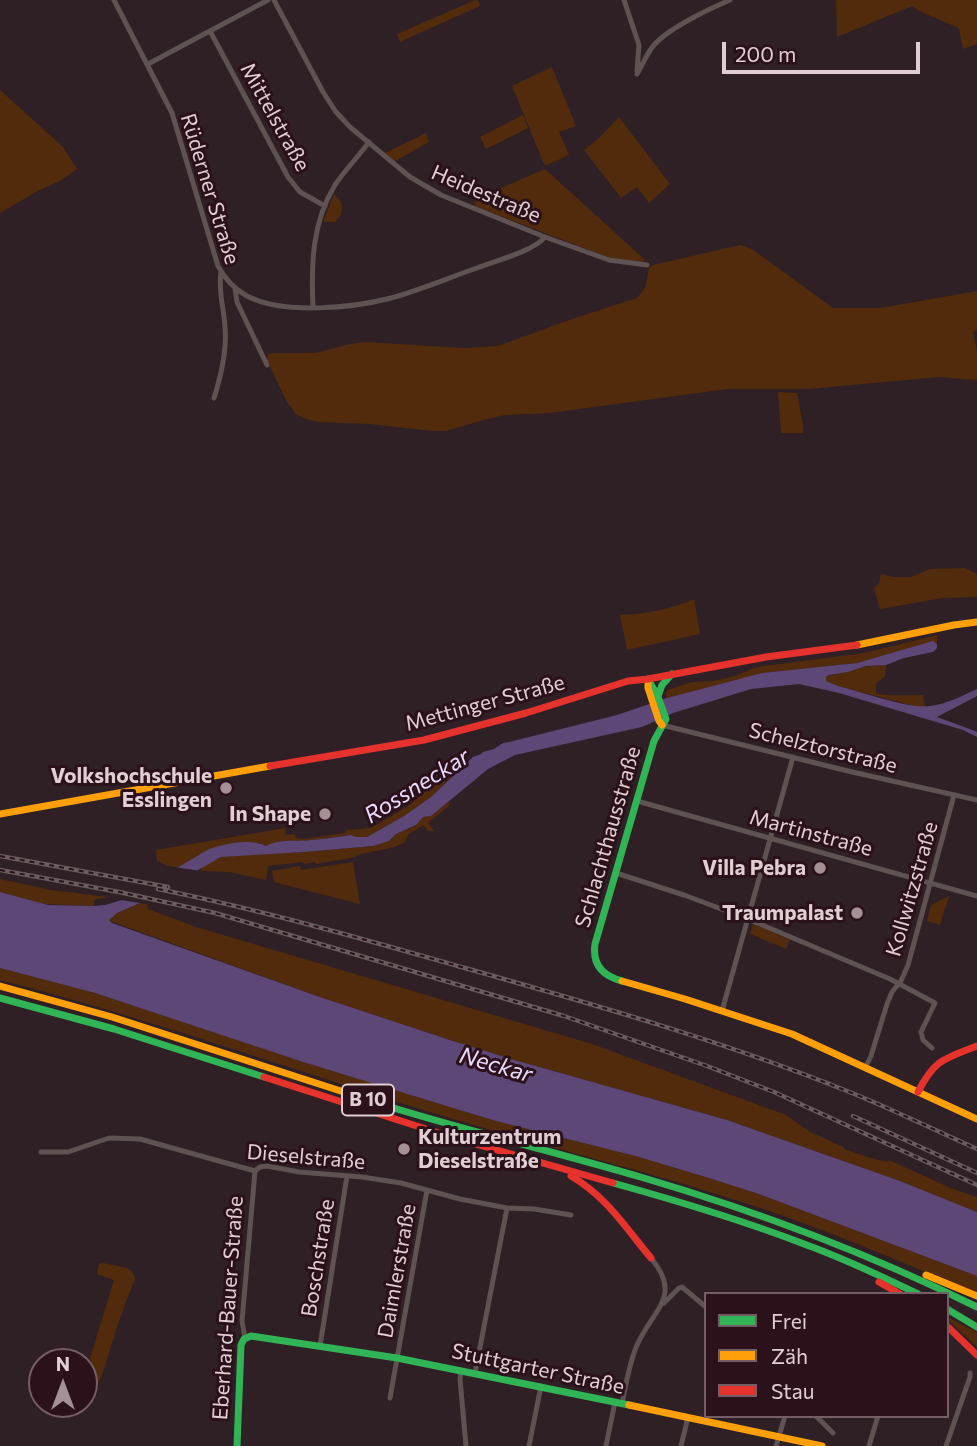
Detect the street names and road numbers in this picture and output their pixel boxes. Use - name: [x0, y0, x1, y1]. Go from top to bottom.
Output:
- street label: Mittelstraße: [235, 58, 315, 176]
- street label: Rüderner Straße: [175, 110, 245, 268]
- street label: Heidestraße: [427, 160, 545, 228]
- street label: Mettinger Straße: [403, 670, 567, 736]
- street label: Schelztorstraße: [746, 717, 900, 779]
- street label: Schlachthausstraße: [570, 743, 646, 931]
- street label: Martinstraße: [747, 804, 875, 862]
- street label: Kollwitzstraße: [881, 819, 943, 959]
- road number: B 10: [342, 1084, 394, 1116]
- street label: Dieselstraße: [246, 1139, 366, 1175]
- street label: Eberhard-Bauer-Straße: [208, 1195, 248, 1421]
- street label: Boschstraße: [296, 1197, 340, 1319]
- street label: Daimlerstraße: [373, 1202, 421, 1340]
- street label: Stuttgarter Straße: [449, 1338, 627, 1400]

